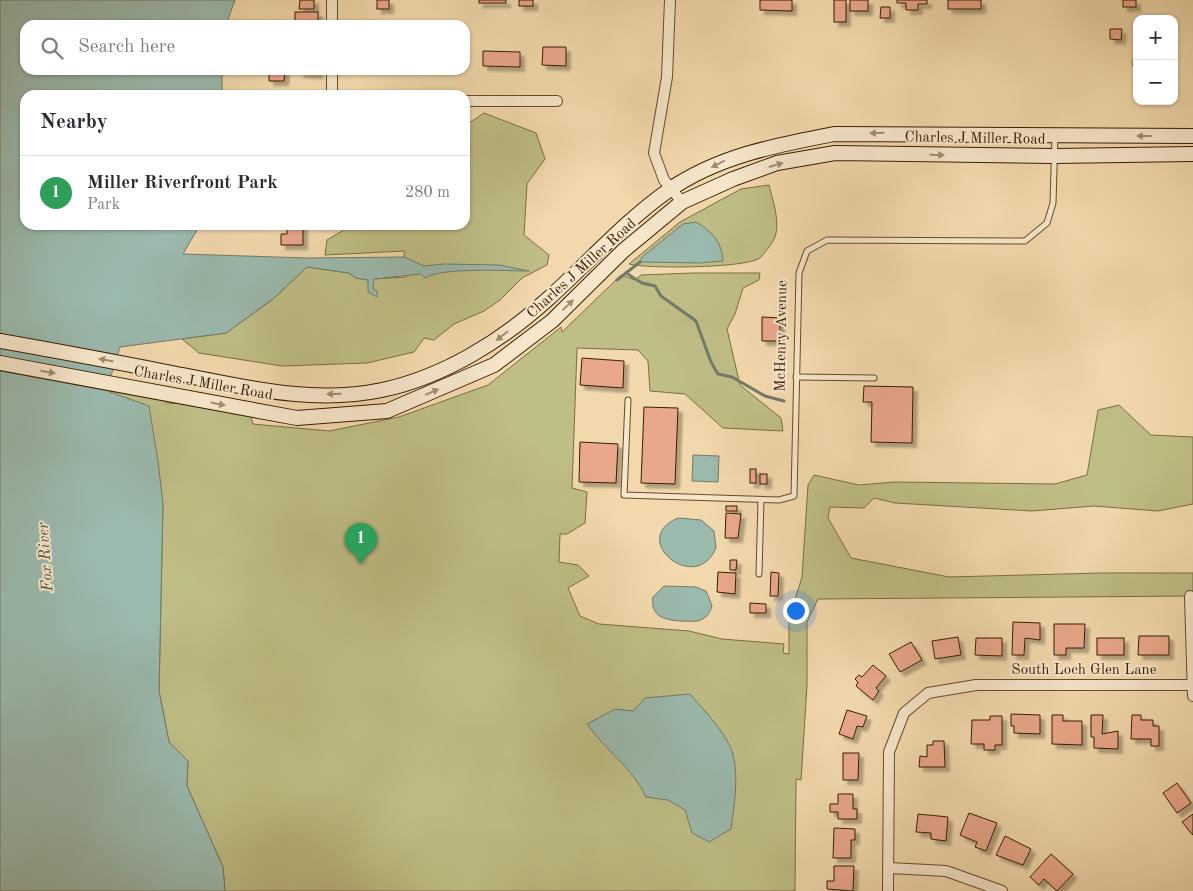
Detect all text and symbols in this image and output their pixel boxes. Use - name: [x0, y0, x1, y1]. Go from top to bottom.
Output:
- map controls: [1133, 15, 1178, 105]
- button: +: [1133, 15, 1178, 60]
- search box: [20, 20, 470, 75]
- icon: search: [38, 34, 66, 62]
- text: Search here: [78, 38, 175, 57]
- button: −: [1133, 60, 1178, 105]
- text: Nearby: [40, 112, 108, 133]
- one-way arrow: [869, 129, 885, 137]
- street label: Charles J Miller Road: [904, 130, 1046, 148]
- one-way arrow: [1136, 132, 1152, 140]
- one-way arrow: [930, 151, 946, 159]
- one-way arrow: [711, 160, 726, 168]
- one-way arrow: [769, 160, 784, 168]
- text: Miller Riverfront Park: [87, 174, 278, 193]
- text: 1: [51, 185, 61, 201]
- text: 280 m: [405, 185, 450, 201]
- text: Park: [87, 197, 120, 213]
- street label: Charles J Miller Road: [525, 216, 640, 322]
- street label: McHenry Avenue: [774, 280, 790, 392]
- one-way arrow: [562, 299, 574, 311]
- one-way arrow: [496, 331, 509, 342]
- one-way arrow: [97, 356, 113, 364]
- street label: Charles J Miller Road: [132, 364, 274, 404]
- one-way arrow: [40, 368, 56, 376]
- one-way arrow: [425, 387, 439, 395]
- one-way arrow: [326, 390, 342, 398]
- one-way arrow: [210, 400, 225, 408]
- water label: Fox River: [36, 521, 56, 593]
- pin: 1: [345, 523, 377, 564]
- your location: [783, 598, 809, 624]
- street label: South Loch Glen Lane: [1011, 663, 1157, 678]

